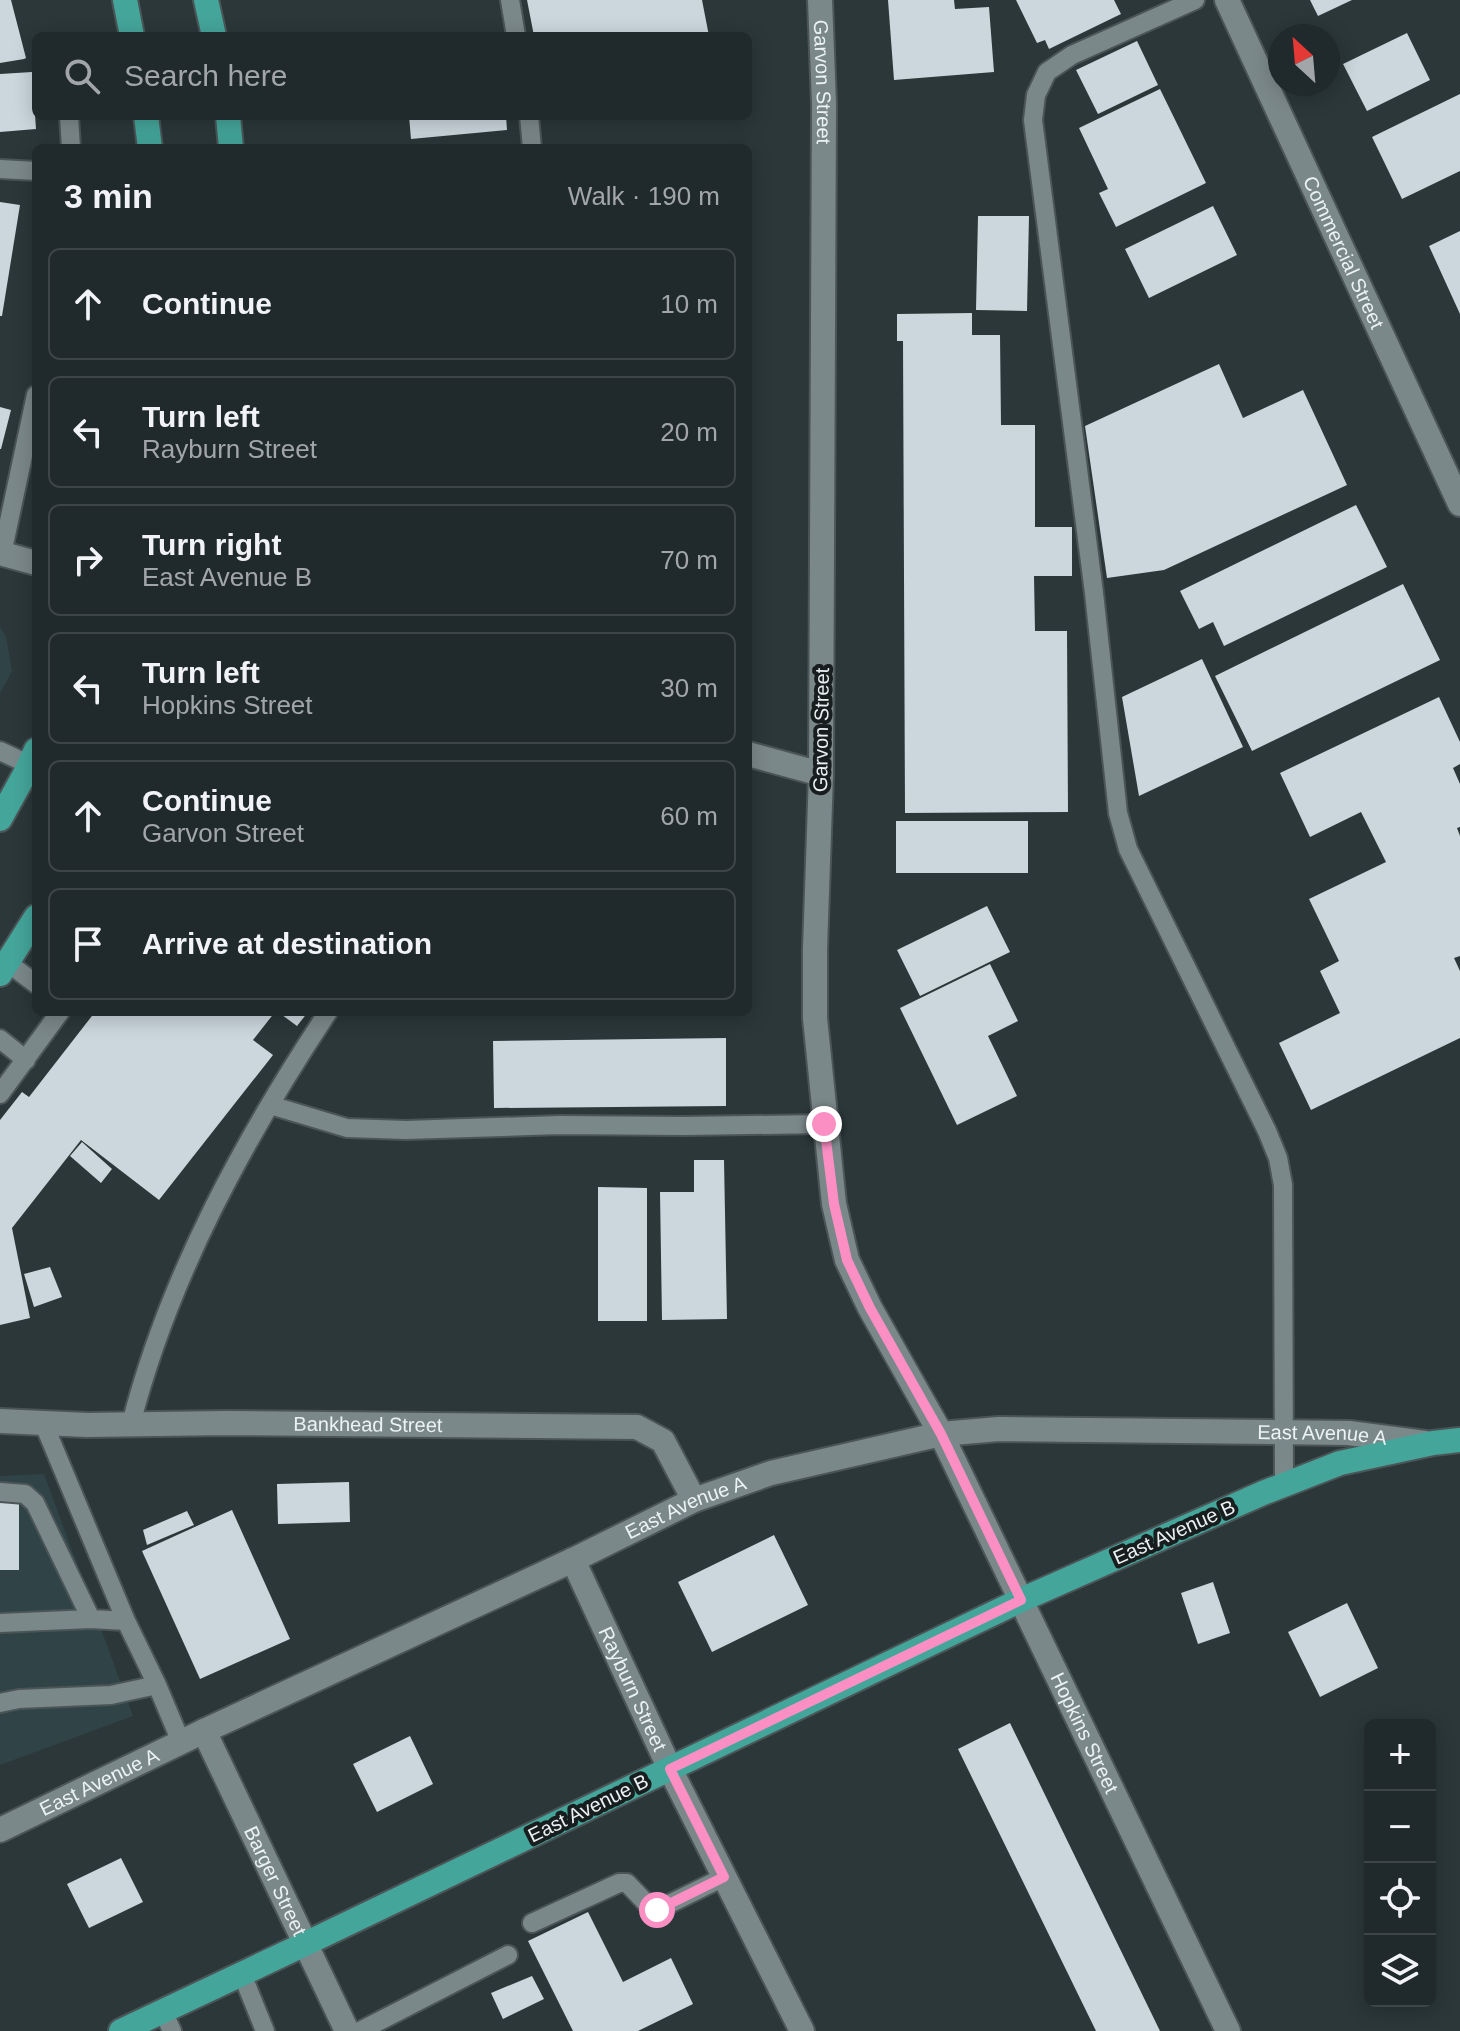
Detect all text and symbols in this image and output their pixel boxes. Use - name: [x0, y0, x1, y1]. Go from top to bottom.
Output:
- street label: Garvon Street: [810, 19, 835, 145]
- north arrow: [1268, 24, 1340, 96]
- search box: [32, 32, 752, 120]
- icon: search: [60, 54, 104, 98]
- text: Search here: [124, 59, 287, 92]
- street label: Commercial Street: [1299, 173, 1389, 333]
- text: 3 min: [64, 177, 153, 215]
- text: Walk · 190 m: [568, 181, 720, 211]
- icon: ahead: [66, 282, 110, 326]
- text: Continue: [142, 287, 272, 320]
- text: 10 m: [660, 289, 718, 319]
- text: Turn left: [142, 400, 260, 433]
- icon: left: [66, 410, 110, 454]
- text: 20 m: [660, 417, 718, 447]
- text: Rayburn Street: [142, 434, 317, 464]
- text: Turn right: [142, 528, 281, 561]
- icon: right: [66, 538, 110, 582]
- text: 70 m: [660, 545, 718, 575]
- text: East Avenue B: [142, 562, 312, 592]
- text: Turn left: [142, 656, 260, 689]
- icon: left: [66, 666, 110, 710]
- street label: Garvon Street: [809, 667, 833, 792]
- text: 30 m: [660, 673, 718, 703]
- text: Hopkins Street: [142, 690, 313, 720]
- text: Continue: [142, 784, 272, 817]
- icon: ahead: [66, 794, 110, 838]
- text: 60 m: [660, 801, 718, 831]
- text: Garvon Street: [142, 818, 304, 848]
- icon: arrive: [66, 922, 110, 966]
- text: Arrive at destination: [142, 927, 432, 960]
- route end: [806, 1106, 842, 1142]
- street label: Bankhead Street: [293, 1413, 443, 1436]
- street label: East Avenue A: [1257, 1421, 1389, 1449]
- street label: East Avenue A: [622, 1471, 750, 1543]
- street label: East Avenue B: [1110, 1495, 1238, 1569]
- street label: Rayburn Street: [594, 1623, 671, 1755]
- street label: Hopkins Street: [1046, 1669, 1123, 1797]
- map controls: [1364, 1719, 1436, 2007]
- button: +: [1364, 1719, 1436, 1791]
- street label: East Avenue A: [36, 1743, 163, 1820]
- street label: East Avenue B: [524, 1769, 652, 1847]
- button: −: [1364, 1791, 1436, 1863]
- street label: Barger Street: [240, 1822, 311, 1940]
- button: locate: [1364, 1863, 1436, 1935]
- route start: [639, 1892, 675, 1928]
- button: layers: [1364, 1935, 1436, 2007]

